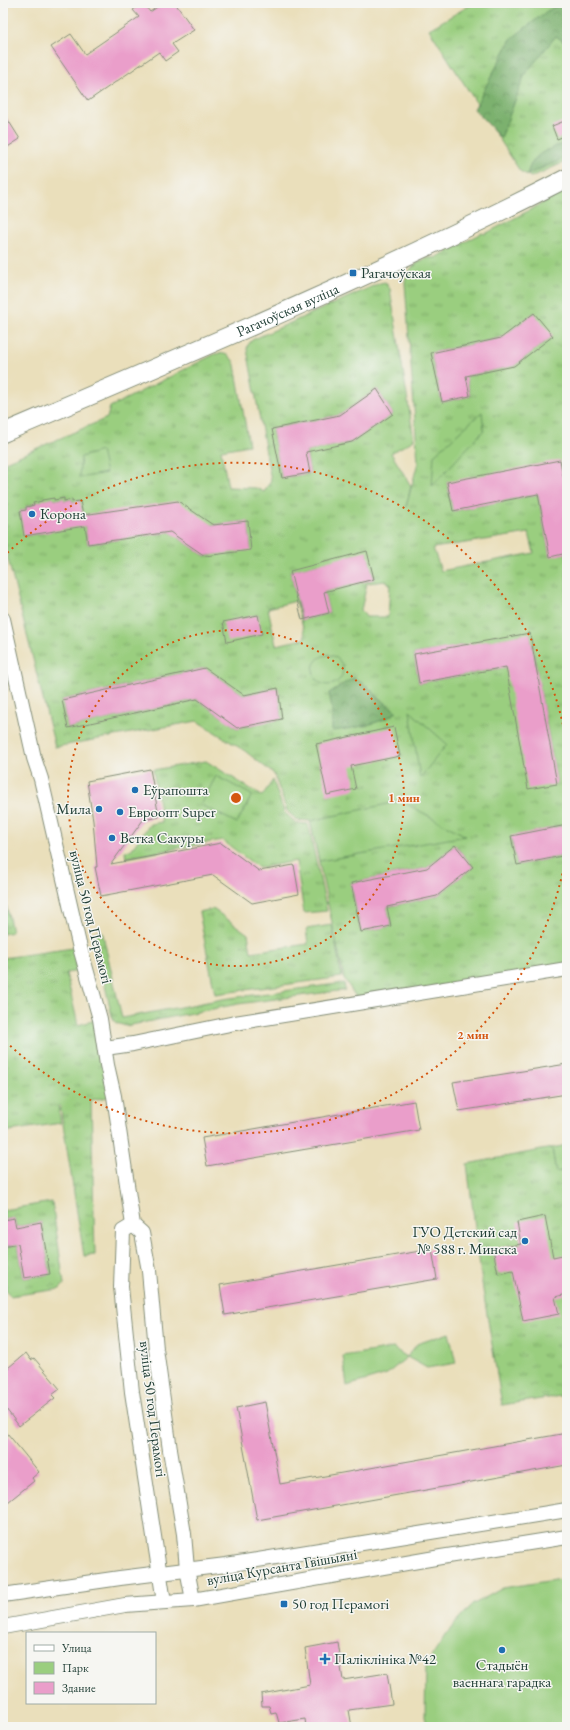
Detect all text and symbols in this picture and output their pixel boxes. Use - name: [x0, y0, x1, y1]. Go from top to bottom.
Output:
- place label: Рагачоўская: [361, 263, 431, 282]
- marker: Рагачоўская: [348, 268, 358, 278]
- street label: Рагачоўская вуліца: [233, 279, 342, 341]
- place label: Корона: [40, 504, 86, 523]
- marker: Корона: [27, 509, 37, 519]
- place label: Еўрапошта: [143, 780, 209, 799]
- marker: Еўрапошта: [130, 785, 140, 795]
- text: 1 мин: [388, 790, 420, 806]
- centre of rings: [229, 791, 243, 805]
- place label: Мила: [56, 799, 91, 818]
- place label: Евроопт Super: [128, 802, 216, 821]
- marker: Мила: [94, 804, 104, 814]
- marker: Евроопт Super: [115, 807, 125, 817]
- place label: Ветка Сакуры: [120, 828, 204, 847]
- marker: Ветка Сакуры: [107, 833, 117, 843]
- street label: вуліца 50 год Перамогі: [66, 848, 117, 986]
- text: 2 мин: [457, 1027, 489, 1043]
- place label: ГУО Детский сад № 588 г. Минска: [413, 1222, 517, 1258]
- marker: ГУО Детский сад № 588 г. Минска: [520, 1236, 530, 1246]
- street label: вуліца 50 год Перамогі: [136, 1340, 171, 1478]
- street label: вуліца Курсанта Гвішыяні: [205, 1544, 359, 1589]
- place label: 50 год Перамогі: [292, 1594, 389, 1613]
- marker: 50 год Перамогі: [279, 1599, 289, 1609]
- legend: [26, 1632, 156, 1704]
- text: Улица: [61, 1640, 92, 1656]
- marker: Стадыён ваеннага гарадка: [497, 1645, 507, 1655]
- place label: Паліклініка №42: [334, 1649, 437, 1668]
- marker: Паліклініка №42: [319, 1653, 331, 1665]
- place label: Стадыён ваеннага гарадка: [453, 1655, 551, 1691]
- text: Парк: [62, 1660, 89, 1676]
- text: Здание: [62, 1680, 96, 1696]

